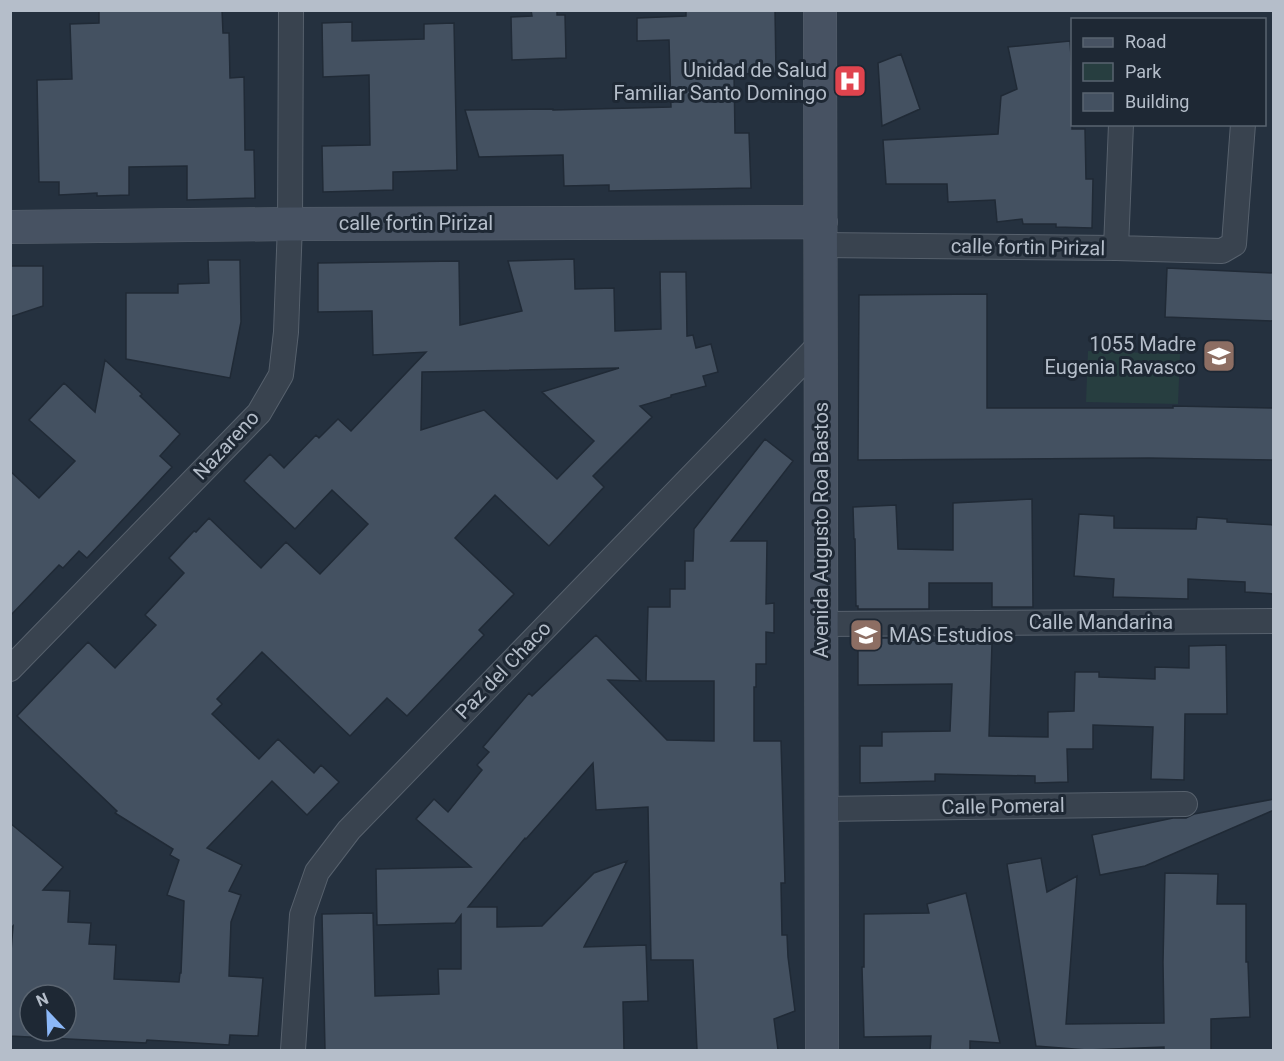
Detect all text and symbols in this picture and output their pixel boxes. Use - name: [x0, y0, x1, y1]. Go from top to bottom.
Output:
- legend: [1071, 18, 1266, 126]
- text: Road: [1125, 31, 1166, 52]
- place label: Unidad de Salud Familiar Santo Domingo: [614, 58, 827, 105]
- text: Park: [1125, 61, 1162, 82]
- hospital icon: Unidad de Salud Familiar Santo Domingo: [832, 63, 868, 99]
- text: Building: [1125, 91, 1189, 112]
- street label: calle fortin Pirizal: [339, 211, 493, 235]
- street label: calle fortin Pirizal: [951, 234, 1105, 260]
- place label: 1055 Madre Eugenia Ravasco: [1045, 332, 1196, 379]
- school or university icon: 1055 Madre Eugenia Ravasco: [1201, 338, 1237, 374]
- street label: Avenida Augusto Roa Bastos: [809, 402, 833, 658]
- street label: Nazareno: [188, 406, 264, 484]
- street label: Calle Mandarina: [1029, 610, 1173, 634]
- street label: Paz del Chaco: [450, 616, 556, 724]
- school or university icon: MAS Estudios: [848, 617, 884, 653]
- place label: MAS Estudios: [889, 623, 1014, 647]
- street label: Calle Pomeral: [941, 793, 1065, 819]
- north arrow: [18, 983, 78, 1043]
- text: N: [33, 989, 51, 1011]

